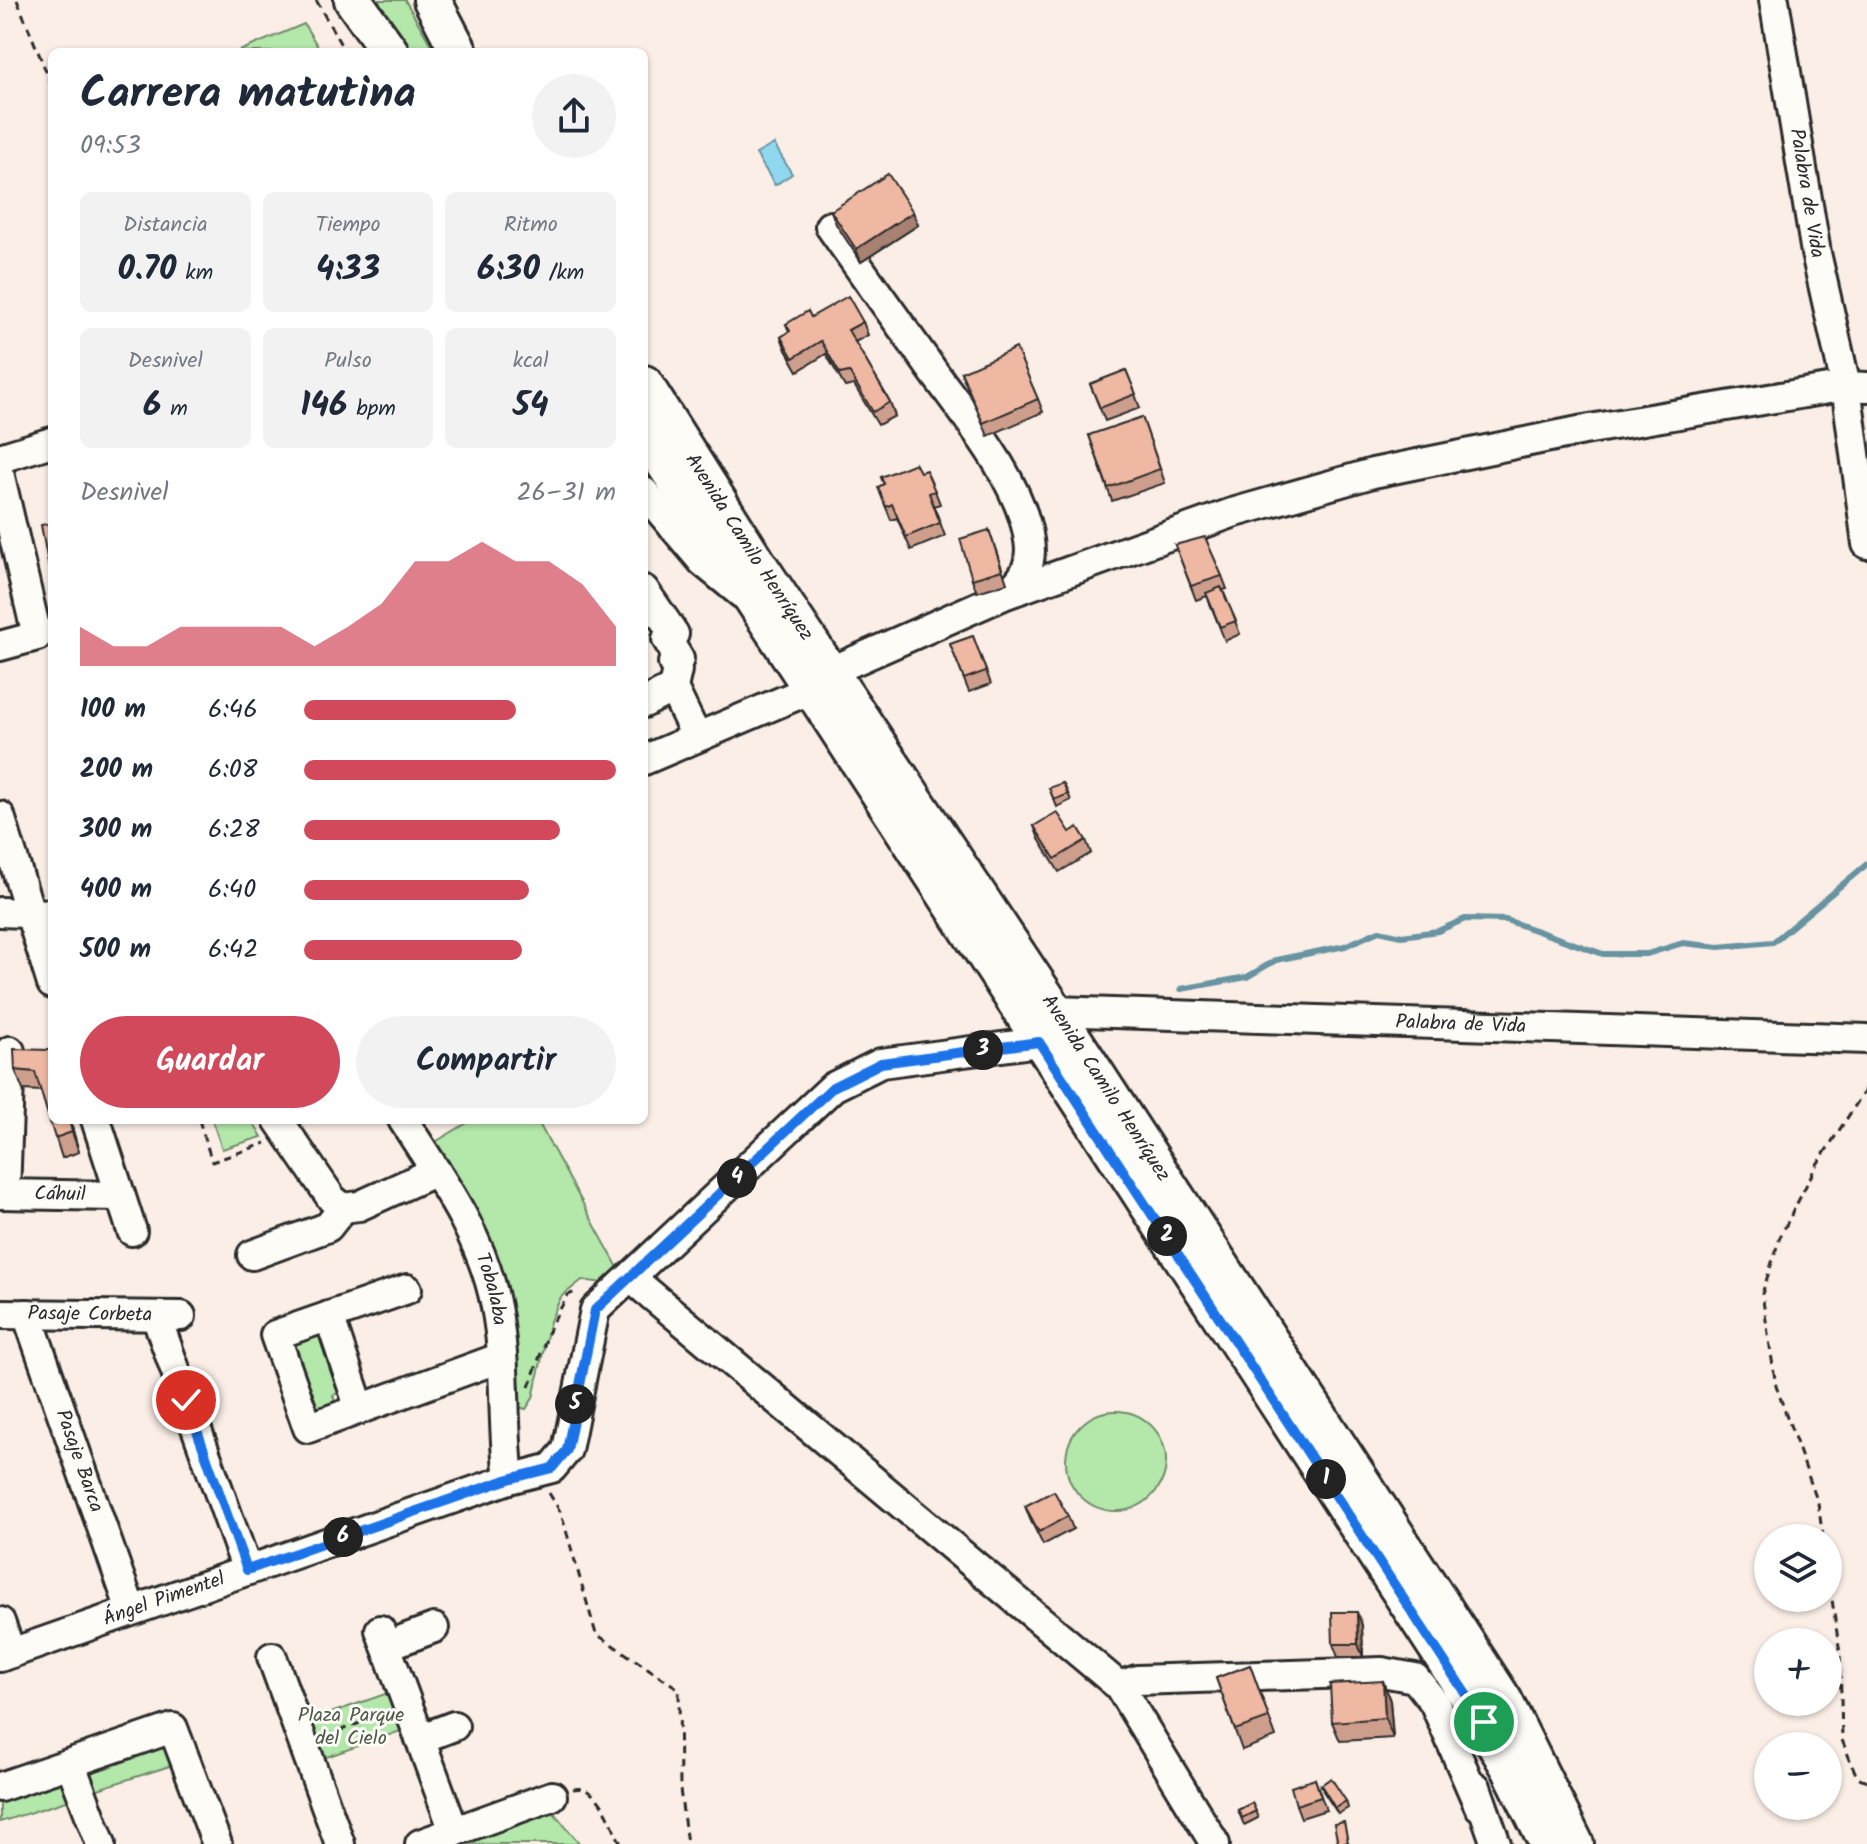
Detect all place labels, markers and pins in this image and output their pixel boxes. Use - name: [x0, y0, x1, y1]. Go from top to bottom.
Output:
- pin: 3: [963, 1030, 1003, 1070]
- pin: 4: [717, 1158, 757, 1198]
- pin: 2: [1147, 1216, 1187, 1256]
- pin: [152, 1366, 220, 1434]
- pin: 5: [555, 1384, 595, 1424]
- pin: 1: [1306, 1459, 1346, 1499]
- pin: 6: [323, 1517, 363, 1557]
- pin: [1450, 1688, 1518, 1756]

